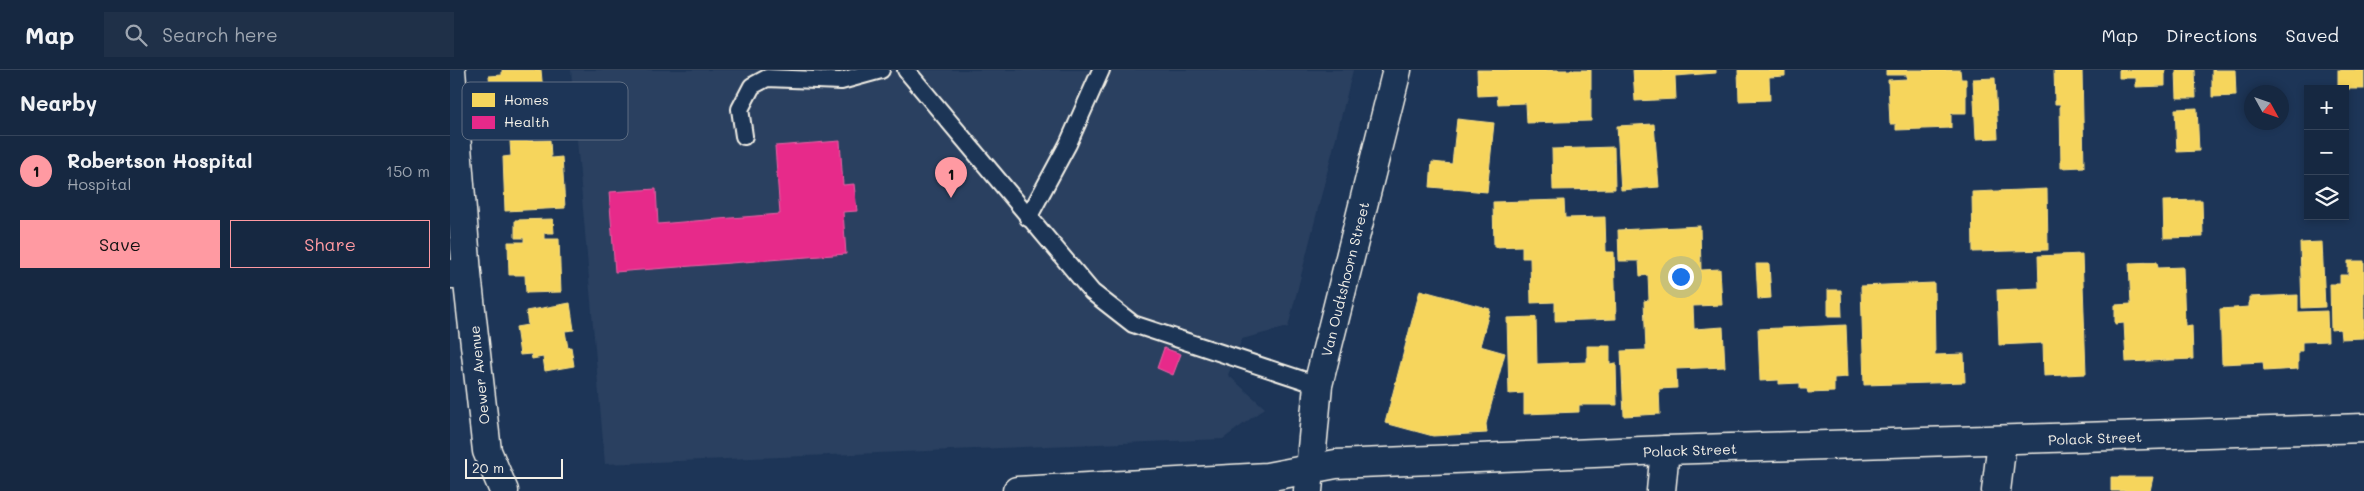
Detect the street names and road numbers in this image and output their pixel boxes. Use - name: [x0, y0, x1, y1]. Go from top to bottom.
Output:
- street label: Van Oudtshoorn Street: [1317, 200, 1373, 358]
- street label: Oewer Avenue: [464, 325, 494, 425]
- street label: Polack Street: [2048, 427, 2142, 449]
- street label: Polack Street: [1643, 439, 1737, 461]

